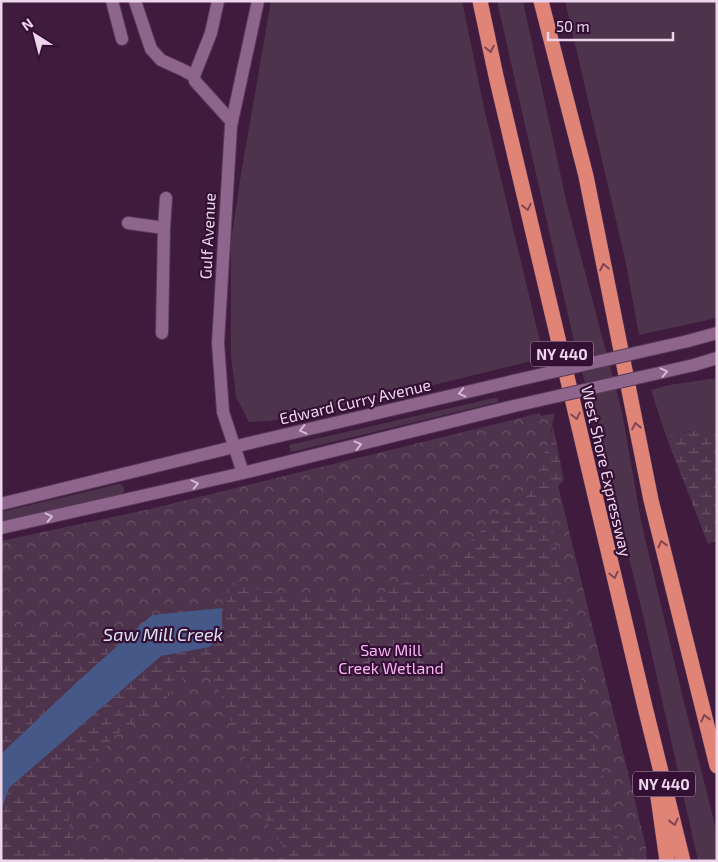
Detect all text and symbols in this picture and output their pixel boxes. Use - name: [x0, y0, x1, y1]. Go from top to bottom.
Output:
- north arrow: [10, 10, 60, 60]
- scale bar: [548, 10, 673, 42]
- text: N: [18, 14, 36, 34]
- text: 50 m: [556, 17, 590, 35]
- one-way arrow: [484, 44, 495, 53]
- street label: Gulf Avenue: [195, 192, 219, 280]
- one-way arrow: [521, 203, 532, 212]
- one-way arrow: [600, 262, 610, 271]
- road number: NY 440: [531, 342, 593, 366]
- one-way arrow: [660, 367, 669, 378]
- street label: Edward Curry Avenue: [277, 374, 433, 428]
- street label: West Shore Expressway: [578, 384, 636, 559]
- one-way arrow: [457, 387, 466, 398]
- one-way arrow: [570, 412, 581, 421]
- one-way arrow: [632, 421, 642, 430]
- one-way arrow: [299, 424, 308, 435]
- one-way arrow: [353, 440, 361, 450]
- one-way arrow: [191, 479, 200, 490]
- one-way arrow: [44, 513, 53, 523]
- one-way arrow: [657, 539, 668, 548]
- one-way arrow: [608, 570, 619, 579]
- water label: Saw Mill Creek: [103, 623, 223, 645]
- park label: Saw Mill Creek Wetland: [338, 640, 444, 677]
- one-way arrow: [700, 714, 711, 723]
- road number: NY 440: [633, 772, 695, 796]
- one-way arrow: [668, 818, 679, 827]

